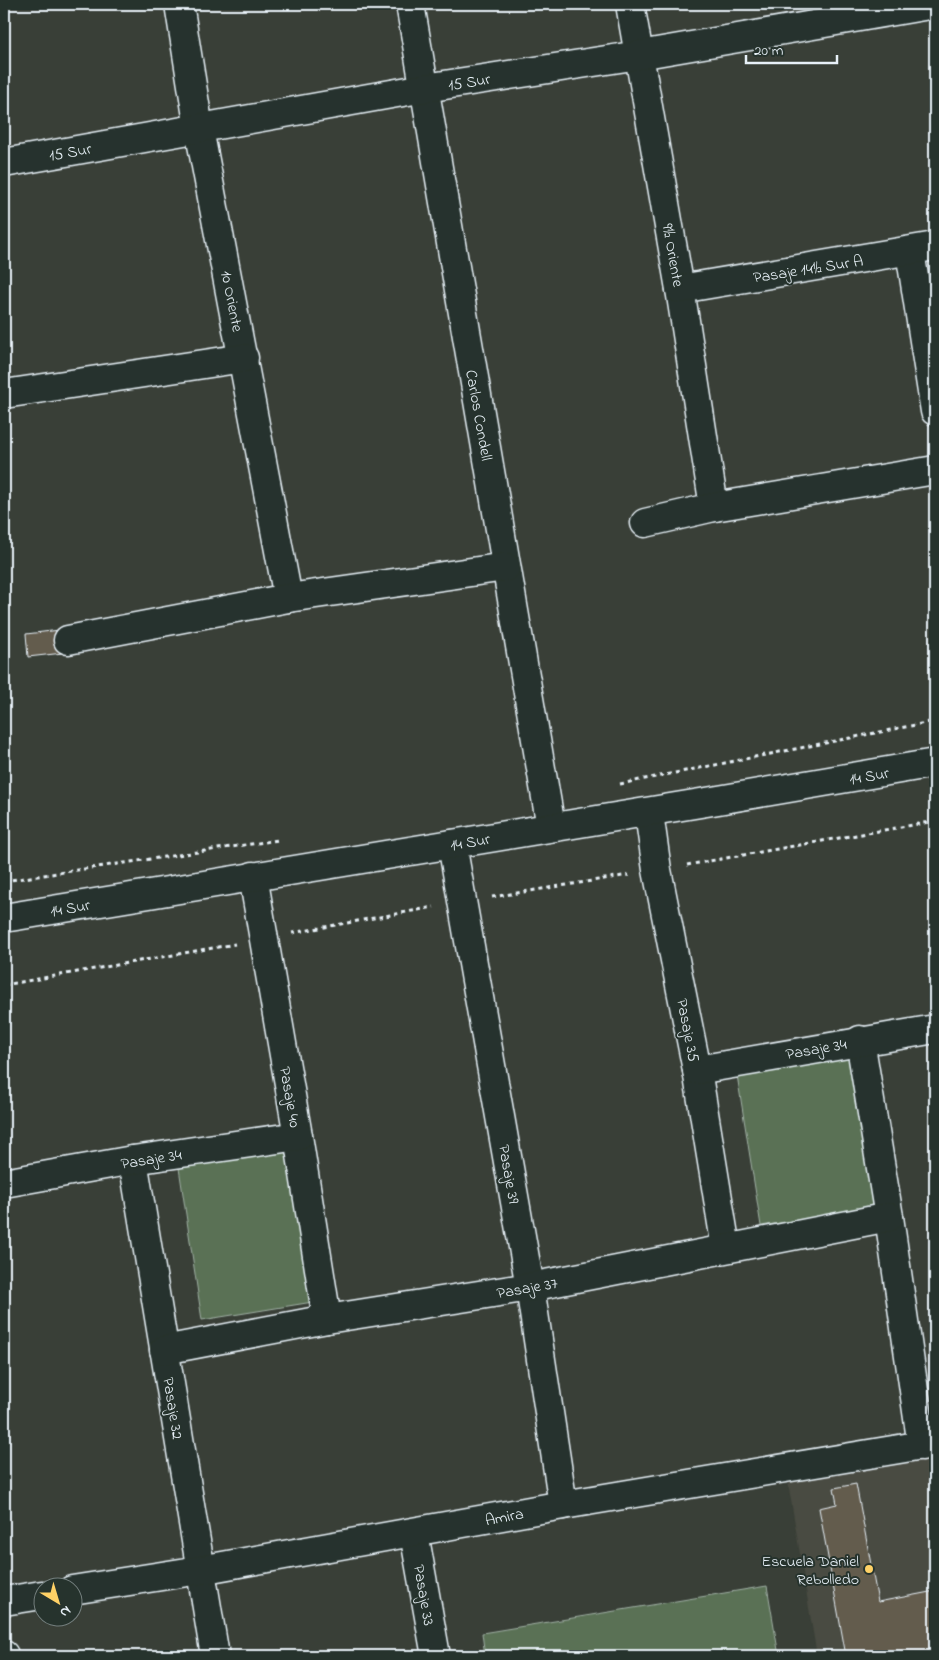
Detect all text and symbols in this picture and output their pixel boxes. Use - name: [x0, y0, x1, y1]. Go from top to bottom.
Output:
- scale bar: [746, 32, 838, 64]
- text: 20 m: [754, 40, 784, 62]
- street label: 15 Sur: [446, 68, 492, 98]
- street label: 15 Sur: [47, 137, 93, 168]
- street label: 9½ Oriente: [655, 222, 690, 290]
- street label: Pasaje 14½ Sur A: [752, 249, 865, 291]
- street label: 10 Oriente: [213, 269, 249, 335]
- street label: Carlos Condell: [458, 368, 498, 463]
- street label: 14 Sur: [848, 762, 891, 792]
- street label: 14 Sur: [449, 828, 492, 858]
- street label: 14 Sur: [49, 894, 92, 924]
- street label: Pasaje 35: [669, 997, 705, 1064]
- street label: Pasaje 34: [784, 1033, 849, 1067]
- street label: Pasaje 40: [272, 1065, 306, 1130]
- street label: Pasaje 34: [119, 1143, 184, 1177]
- street label: Pasaje 39: [491, 1143, 525, 1206]
- street label: Pasaje 37: [495, 1272, 560, 1306]
- street label: Pasaje 32: [155, 1375, 189, 1441]
- street label: Amira: [483, 1502, 526, 1533]
- place label: Escuela Daniel Rebolledo: [761, 1550, 859, 1592]
- street label: Pasaje 33: [406, 1563, 440, 1628]
- marker: Escuela Daniel Rebolledo: [863, 1563, 875, 1575]
- north arrow: [32, 1578, 82, 1628]
- text: N: [55, 1600, 75, 1622]

